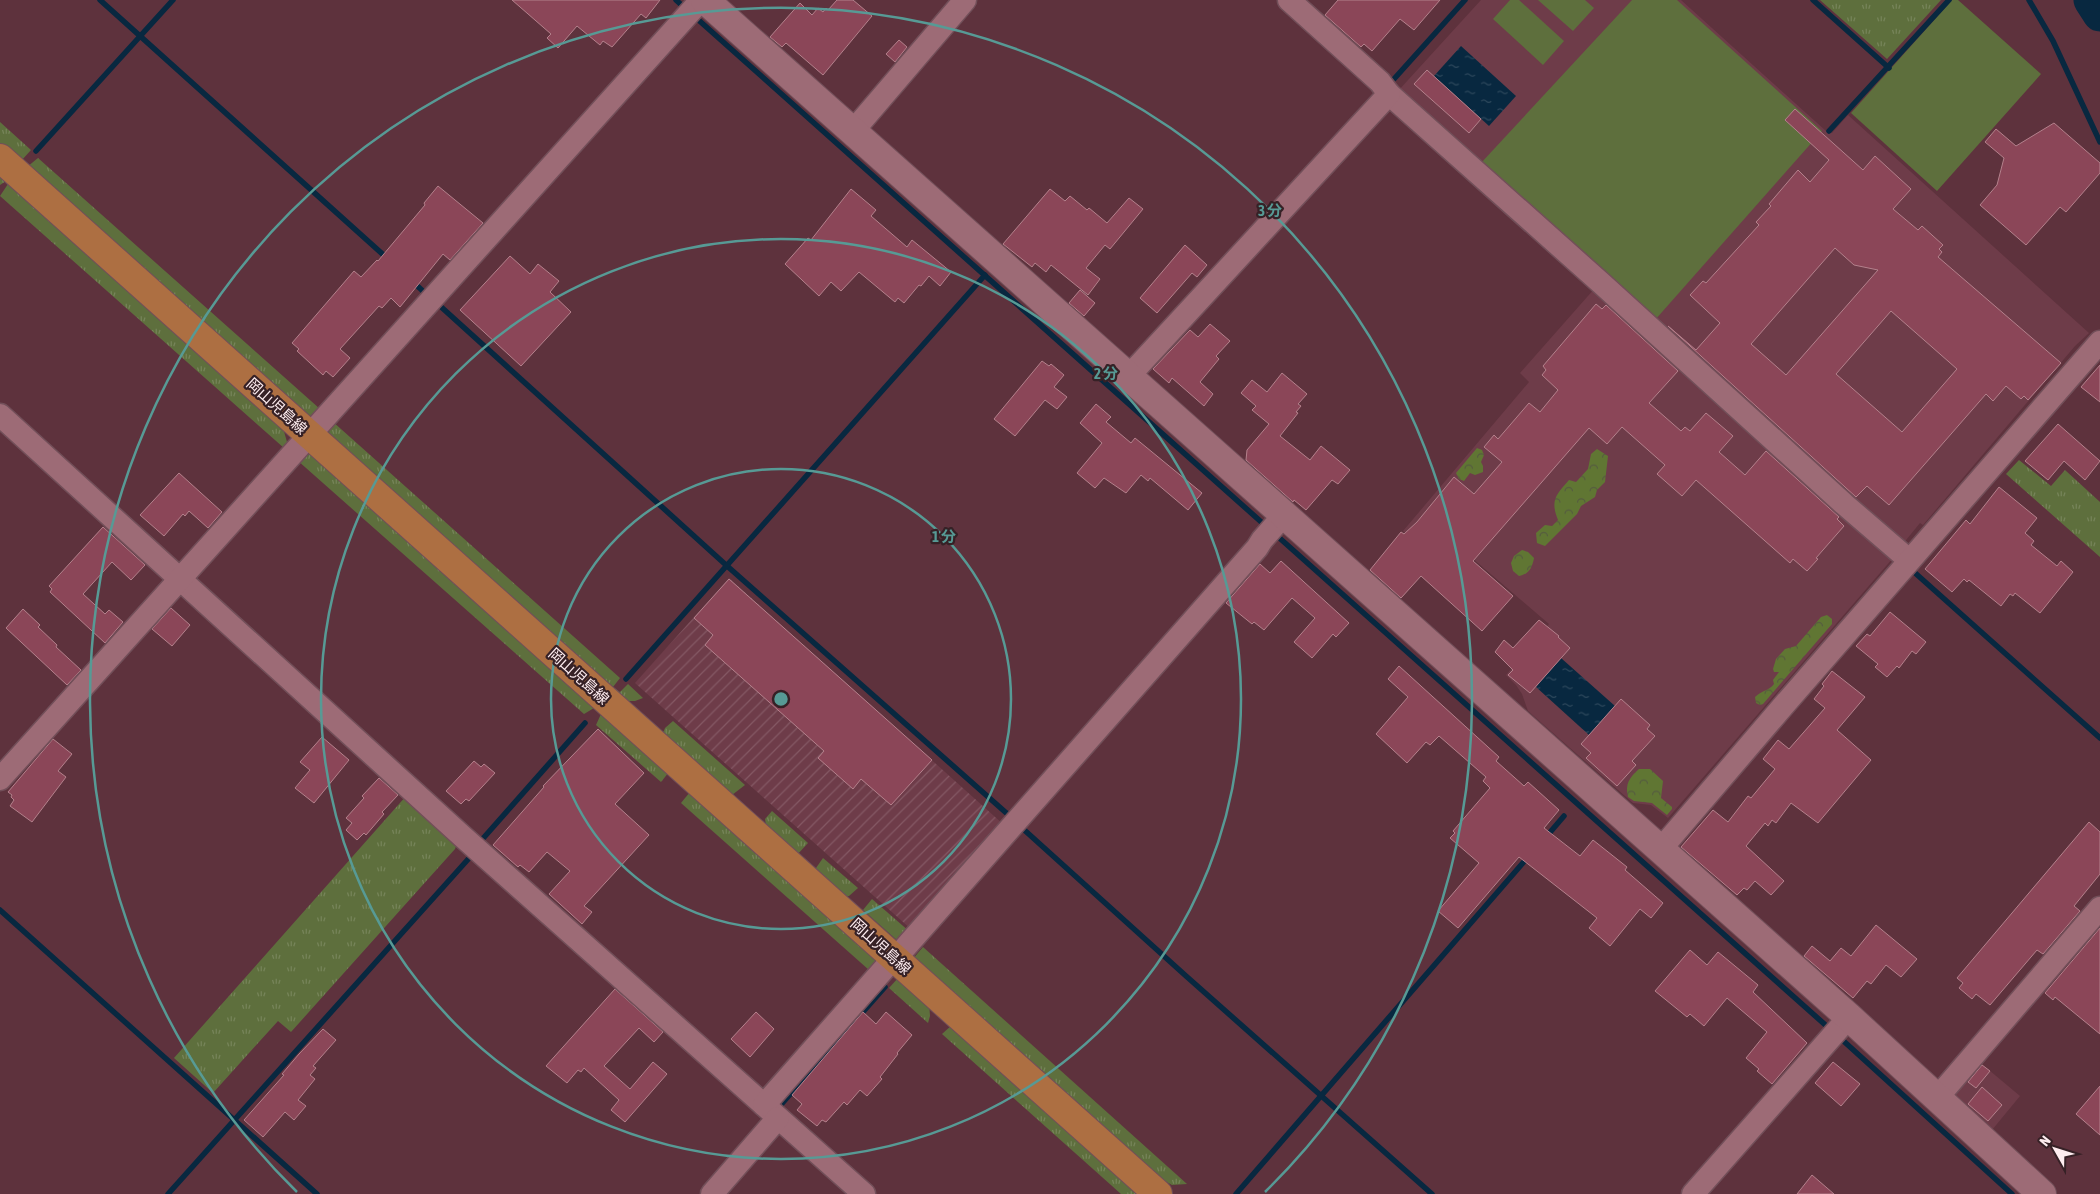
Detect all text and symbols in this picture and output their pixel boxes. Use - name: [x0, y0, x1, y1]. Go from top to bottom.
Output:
- text: 3 分: [1258, 202, 1282, 219]
- text: 2 分: [1094, 365, 1118, 382]
- street label: 岡山児島線: [243, 375, 311, 437]
- text: 1 分: [932, 528, 956, 545]
- street label: 岡山児島線: [545, 645, 613, 707]
- centre of rings: [772, 690, 790, 708]
- street label: 岡山児島線: [847, 915, 915, 977]
- north arrow: [2030, 1124, 2080, 1174]
- text: N: [2036, 1133, 2054, 1149]

